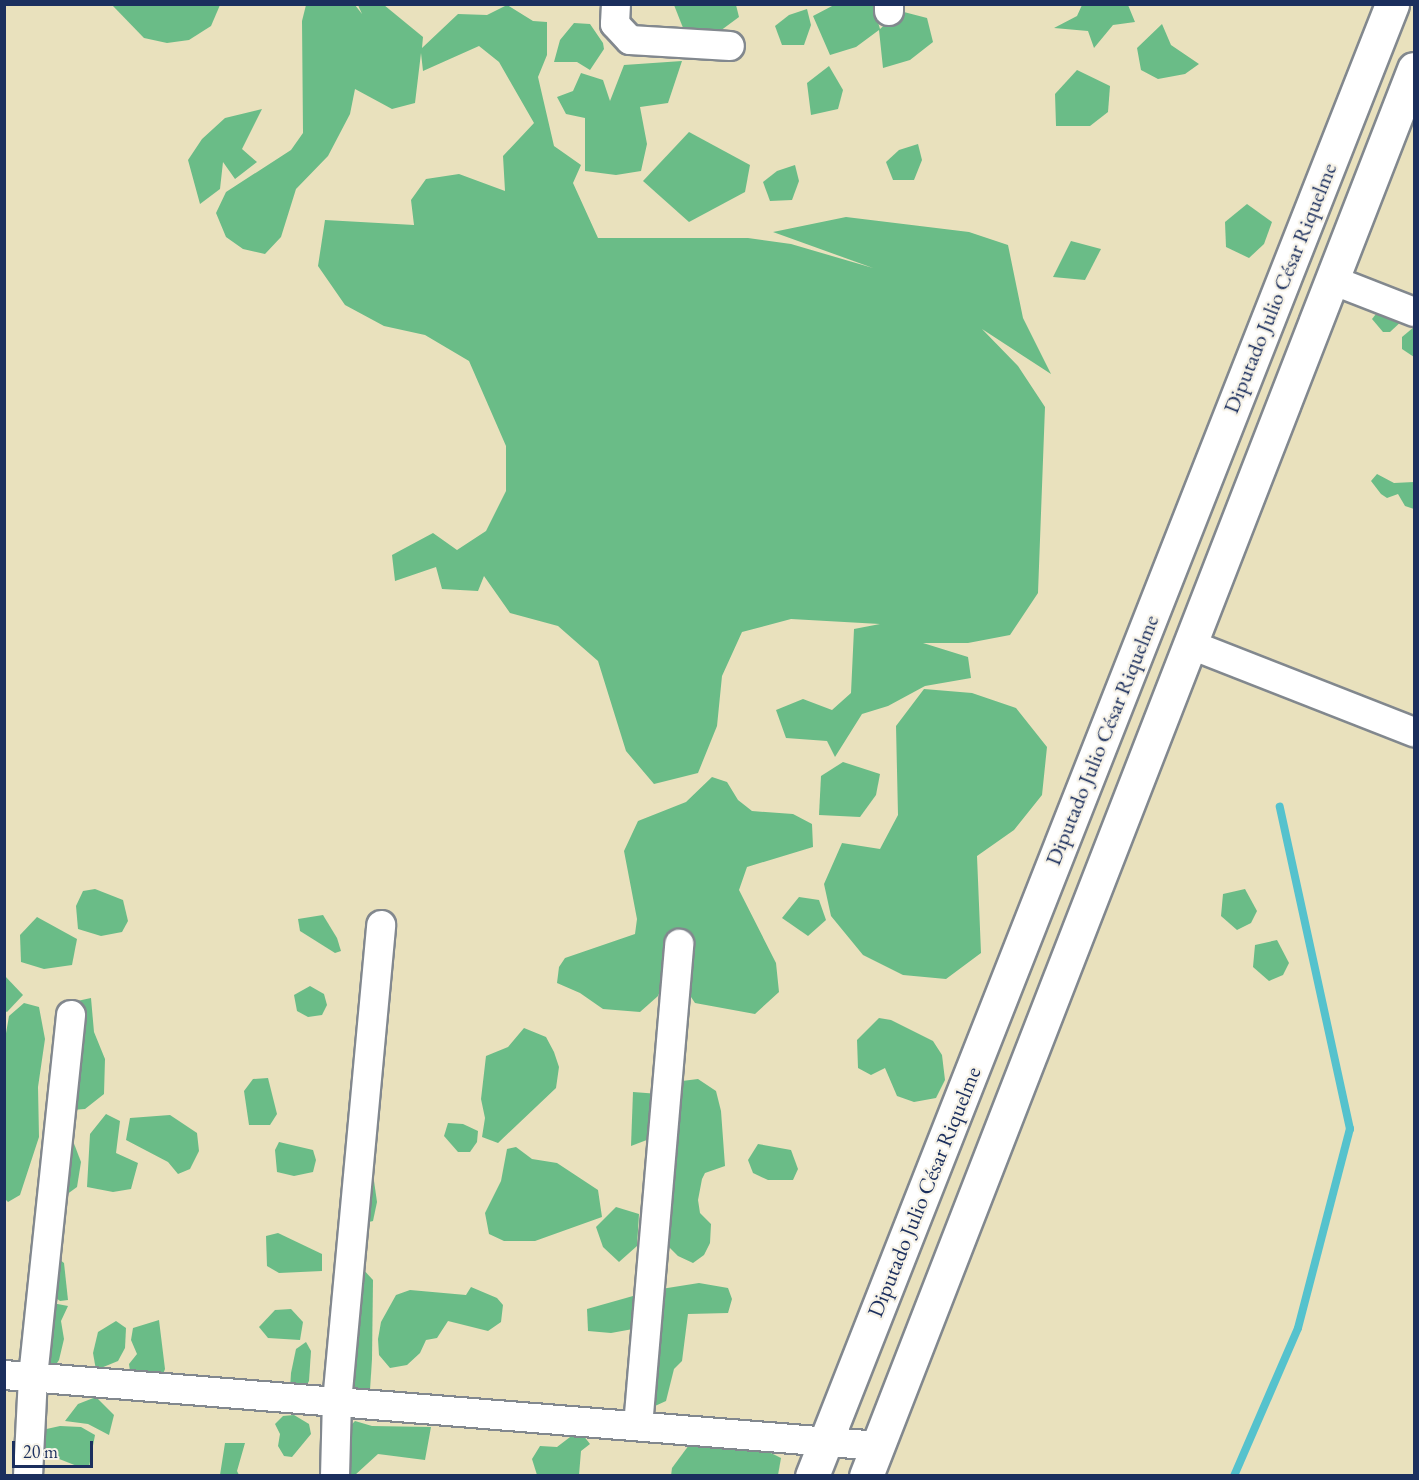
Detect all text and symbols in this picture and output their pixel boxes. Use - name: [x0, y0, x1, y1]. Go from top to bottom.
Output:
- street label: Diputado Julio César Riquelme: [1218, 159, 1342, 417]
- street label: Diputado Julio César Riquelme: [1040, 611, 1164, 869]
- street label: Diputado Julio César Riquelme: [862, 1063, 986, 1321]
- scale bar: [15, 1429, 96, 1467]
- text: 20 m: [23, 1440, 58, 1463]

